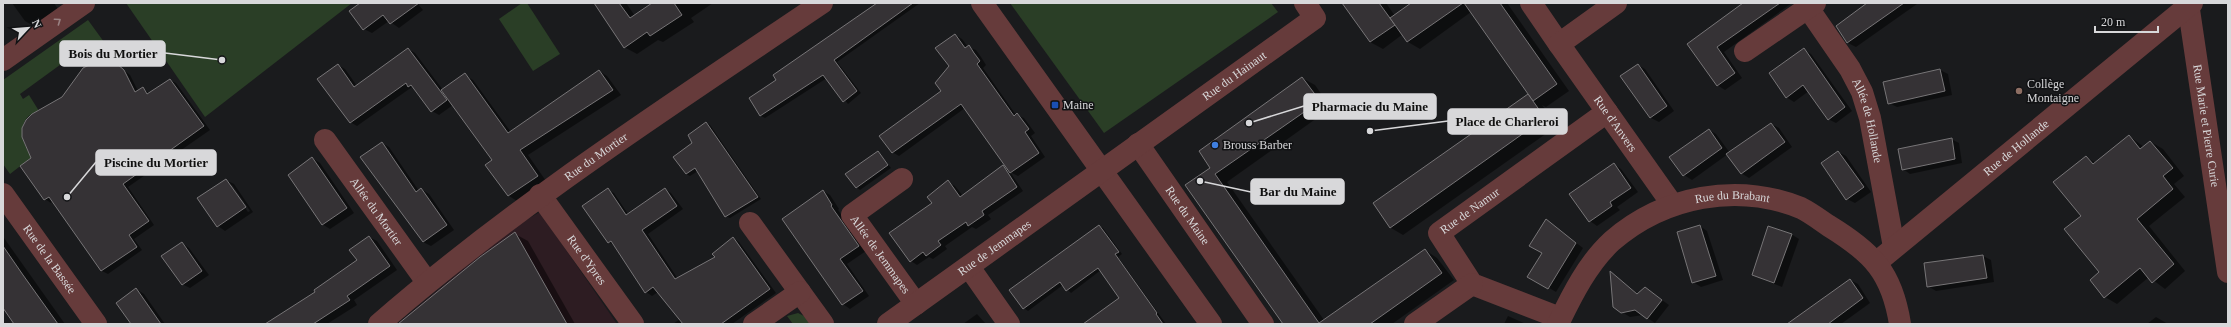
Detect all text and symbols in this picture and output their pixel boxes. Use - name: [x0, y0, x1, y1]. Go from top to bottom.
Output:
- north arrow: [8, 8, 48, 48]
- scale bar: [2095, 8, 2158, 34]
- text: 20 m: [2101, 15, 2126, 29]
- text: N: [30, 17, 44, 30]
- one-way arrow: [54, 18, 61, 26]
- callout: Bois du Mortier: [60, 41, 165, 66]
- text: Bois du Mortier: [69, 46, 158, 61]
- street label: Rue du Hainaut: [1200, 48, 1270, 103]
- street label: Rue Marie et Pierre Curie: [2190, 63, 2222, 188]
- street label: Allée de Hollande: [1849, 76, 1885, 164]
- place label: Collège Montaigne: [2027, 77, 2079, 105]
- marker: Collège Montaigne: [2014, 86, 2024, 96]
- street label: Rue d'Anvers: [1591, 93, 1640, 155]
- callout: Pharmacie du Maine: [1304, 94, 1436, 119]
- place label: Maine: [1063, 98, 1094, 112]
- text: Pharmacie du Maine: [1312, 99, 1428, 114]
- marker: Maine: [1050, 100, 1060, 110]
- callout: Place de Charleroi: [1448, 109, 1567, 134]
- text: Place de Charleroi: [1455, 114, 1559, 129]
- street label: Rue de Hollande: [1980, 117, 2052, 179]
- street label: Rue du Mortier: [562, 130, 630, 184]
- place label: Brouss Barber: [1223, 138, 1292, 152]
- marker: Brouss Barber: [1210, 140, 1220, 150]
- callout: Piscine du Mortier: [96, 150, 216, 175]
- text: Piscine du Mortier: [104, 155, 208, 170]
- street label: Allée du Mortier: [347, 175, 406, 248]
- callout: Bar du Maine: [1251, 179, 1344, 204]
- street label: Rue du Maine: [1162, 184, 1213, 247]
- text: Bar du Maine: [1259, 184, 1337, 199]
- street label: Rue de Namur: [1437, 185, 1502, 237]
- street label: Rue du Brabant: [1694, 188, 1772, 206]
- street label: Allée de Jemmapes: [847, 212, 913, 297]
- street label: Rue de Jemmapes: [955, 217, 1034, 279]
- street label: Rue de la Bassée: [20, 222, 79, 296]
- street label: Rue d'Ypres: [564, 232, 610, 288]

